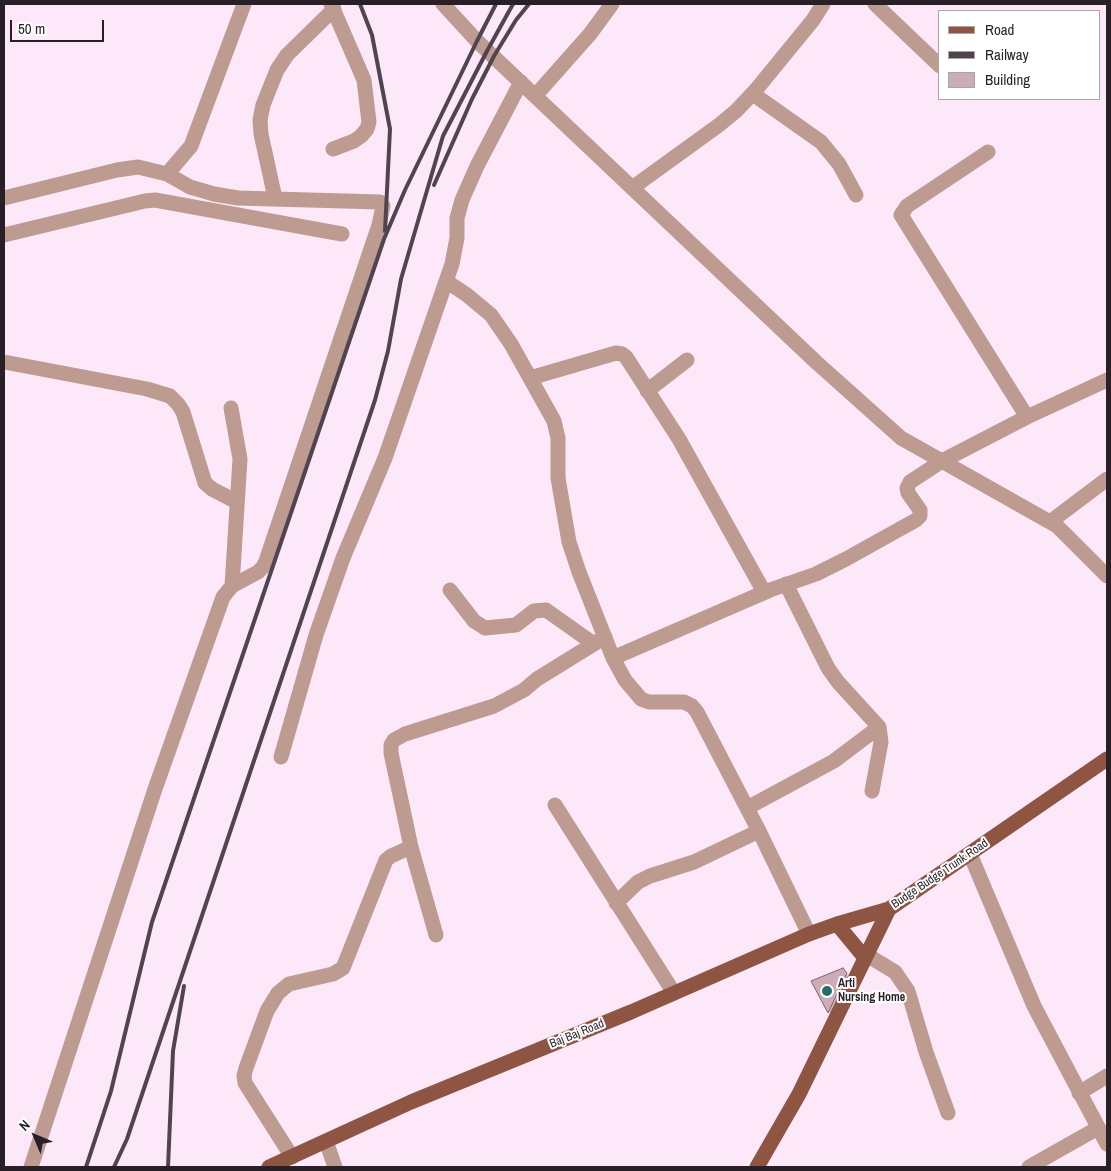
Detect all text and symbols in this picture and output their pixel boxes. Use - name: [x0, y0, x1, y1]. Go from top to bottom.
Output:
- scale bar: [12, 10, 106, 42]
- legend: [938, 10, 1101, 100]
- text: 50 m: [18, 18, 45, 39]
- text: Road: [985, 19, 1014, 40]
- text: Railway: [985, 44, 1029, 65]
- text: Building: [985, 69, 1030, 90]
- street label: Budge Budge Trunk Road: [889, 836, 991, 912]
- place label: Arti Nursing Home: [838, 977, 905, 1005]
- marker: Arti Nursing Home: [820, 984, 834, 998]
- street label: Baj Baj Road: [548, 1017, 606, 1051]
- north arrow: [10, 1111, 60, 1161]
- text: N: [15, 1116, 34, 1135]

